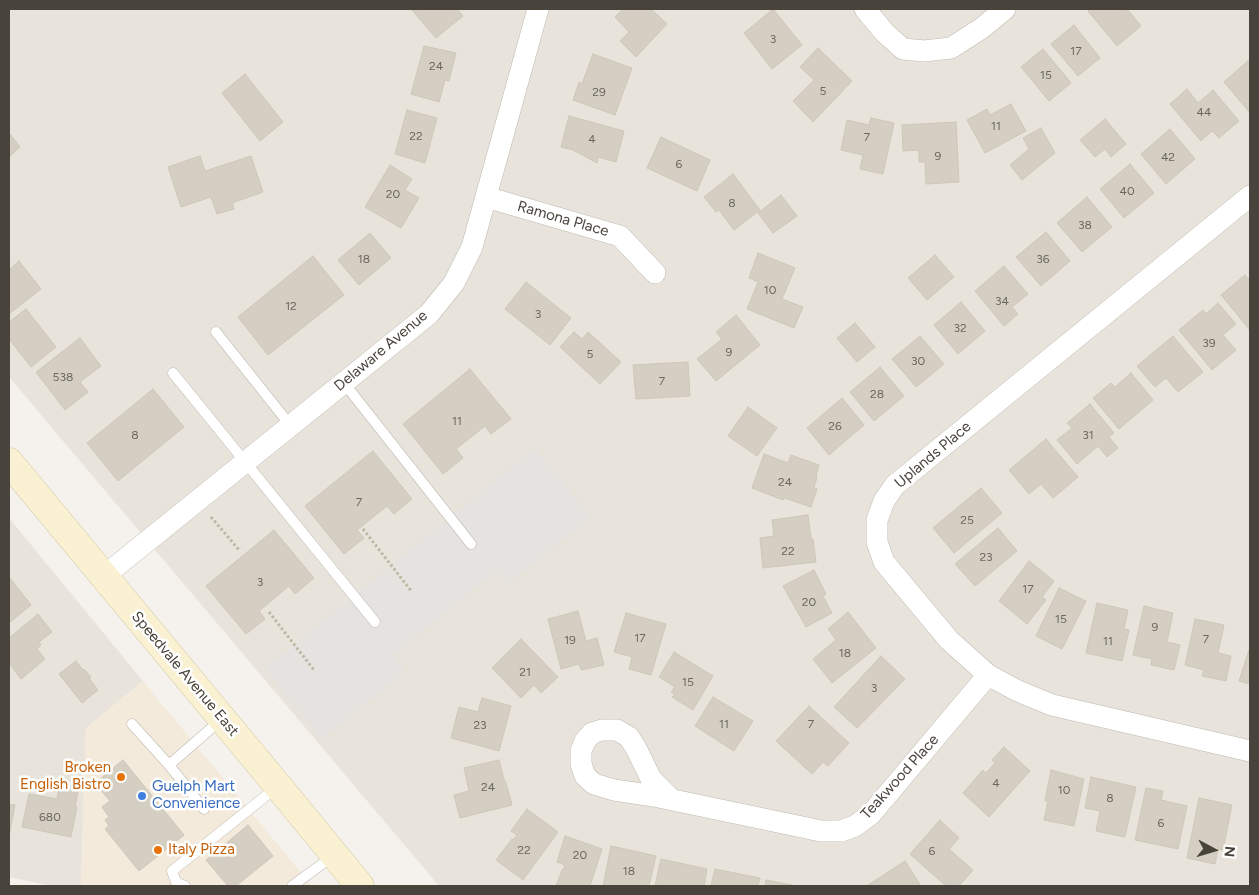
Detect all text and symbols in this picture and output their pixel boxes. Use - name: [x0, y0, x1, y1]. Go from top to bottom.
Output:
- house number: 3: [770, 32, 776, 46]
- house number: 17: [1070, 44, 1082, 58]
- house number: 24: [429, 59, 443, 73]
- house number: 15: [1040, 68, 1052, 82]
- house number: 5: [820, 84, 826, 98]
- house number: 29: [592, 85, 606, 99]
- house number: 44: [1197, 105, 1211, 119]
- house number: 11: [991, 119, 1001, 133]
- house number: 22: [409, 129, 423, 143]
- house number: 7: [864, 130, 870, 144]
- house number: 4: [588, 132, 596, 146]
- house number: 9: [935, 149, 941, 163]
- house number: 42: [1161, 150, 1175, 164]
- house number: 6: [676, 157, 682, 171]
- house number: 40: [1119, 184, 1135, 198]
- house number: 20: [386, 187, 400, 201]
- house number: 8: [728, 196, 736, 210]
- street label: Ramona Place: [515, 197, 611, 241]
- house number: 38: [1078, 218, 1092, 232]
- house number: 18: [358, 252, 370, 266]
- house number: 36: [1036, 252, 1050, 266]
- house number: 10: [764, 283, 776, 297]
- house number: 34: [995, 294, 1009, 308]
- house number: 12: [285, 299, 297, 313]
- street label: Delaware Avenue: [331, 307, 431, 395]
- house number: 3: [535, 307, 541, 321]
- house number: 32: [953, 321, 967, 335]
- house number: 39: [1202, 336, 1216, 350]
- house number: 9: [726, 345, 732, 359]
- house number: 5: [587, 347, 593, 361]
- house number: 30: [911, 354, 925, 368]
- house number: 538: [53, 370, 73, 384]
- house number: 7: [659, 374, 665, 388]
- house number: 28: [870, 387, 884, 401]
- house number: 11: [452, 414, 462, 428]
- street label: Uplands Place: [891, 418, 975, 492]
- house number: 26: [828, 419, 842, 433]
- house number: 8: [131, 428, 139, 442]
- house number: 31: [1082, 428, 1094, 442]
- house number: 24: [778, 475, 792, 489]
- house number: 7: [356, 495, 362, 509]
- house number: 25: [960, 513, 974, 527]
- house number: 22: [781, 544, 795, 558]
- house number: 23: [979, 550, 993, 564]
- house number: 3: [257, 575, 263, 589]
- house number: 17: [1022, 582, 1034, 596]
- house number: 20: [802, 595, 816, 609]
- street label: Speedvale Avenue East: [128, 608, 242, 740]
- house number: 15: [1055, 612, 1067, 626]
- house number: 9: [1152, 620, 1158, 634]
- house number: 17: [634, 631, 646, 645]
- house number: 7: [1203, 632, 1209, 646]
- house number: 19: [564, 633, 576, 647]
- house number: 11: [1103, 634, 1113, 648]
- house number: 18: [839, 646, 851, 660]
- house number: 21: [519, 665, 531, 679]
- house number: 15: [682, 675, 694, 689]
- house number: 3: [871, 681, 877, 695]
- house number: 11: [719, 717, 729, 731]
- house number: 7: [808, 717, 814, 731]
- house number: 23: [473, 718, 487, 732]
- street label: Teakwood Place: [857, 731, 943, 823]
- place label: Broken English Bistro: [20, 759, 111, 794]
- marker: Broken English Bistro: [115, 771, 127, 783]
- house number: 4: [992, 776, 1000, 790]
- place label: Guelph Mart Convenience: [152, 778, 240, 813]
- house number: 24: [481, 780, 495, 794]
- house number: 10: [1058, 783, 1070, 797]
- marker: Guelph Mart Convenience: [136, 790, 148, 802]
- house number: 8: [1106, 791, 1114, 805]
- house number: 680: [39, 810, 61, 824]
- house number: 6: [1158, 816, 1164, 830]
- north arrow: [1189, 825, 1239, 875]
- place label: Italy Pizza: [168, 841, 235, 859]
- house number: 22: [517, 843, 531, 857]
- marker: Italy Pizza: [152, 844, 164, 856]
- house number: 6: [929, 844, 935, 858]
- text: N: [1220, 845, 1238, 858]
- house number: 20: [573, 848, 587, 862]
- house number: 18: [623, 864, 635, 878]

